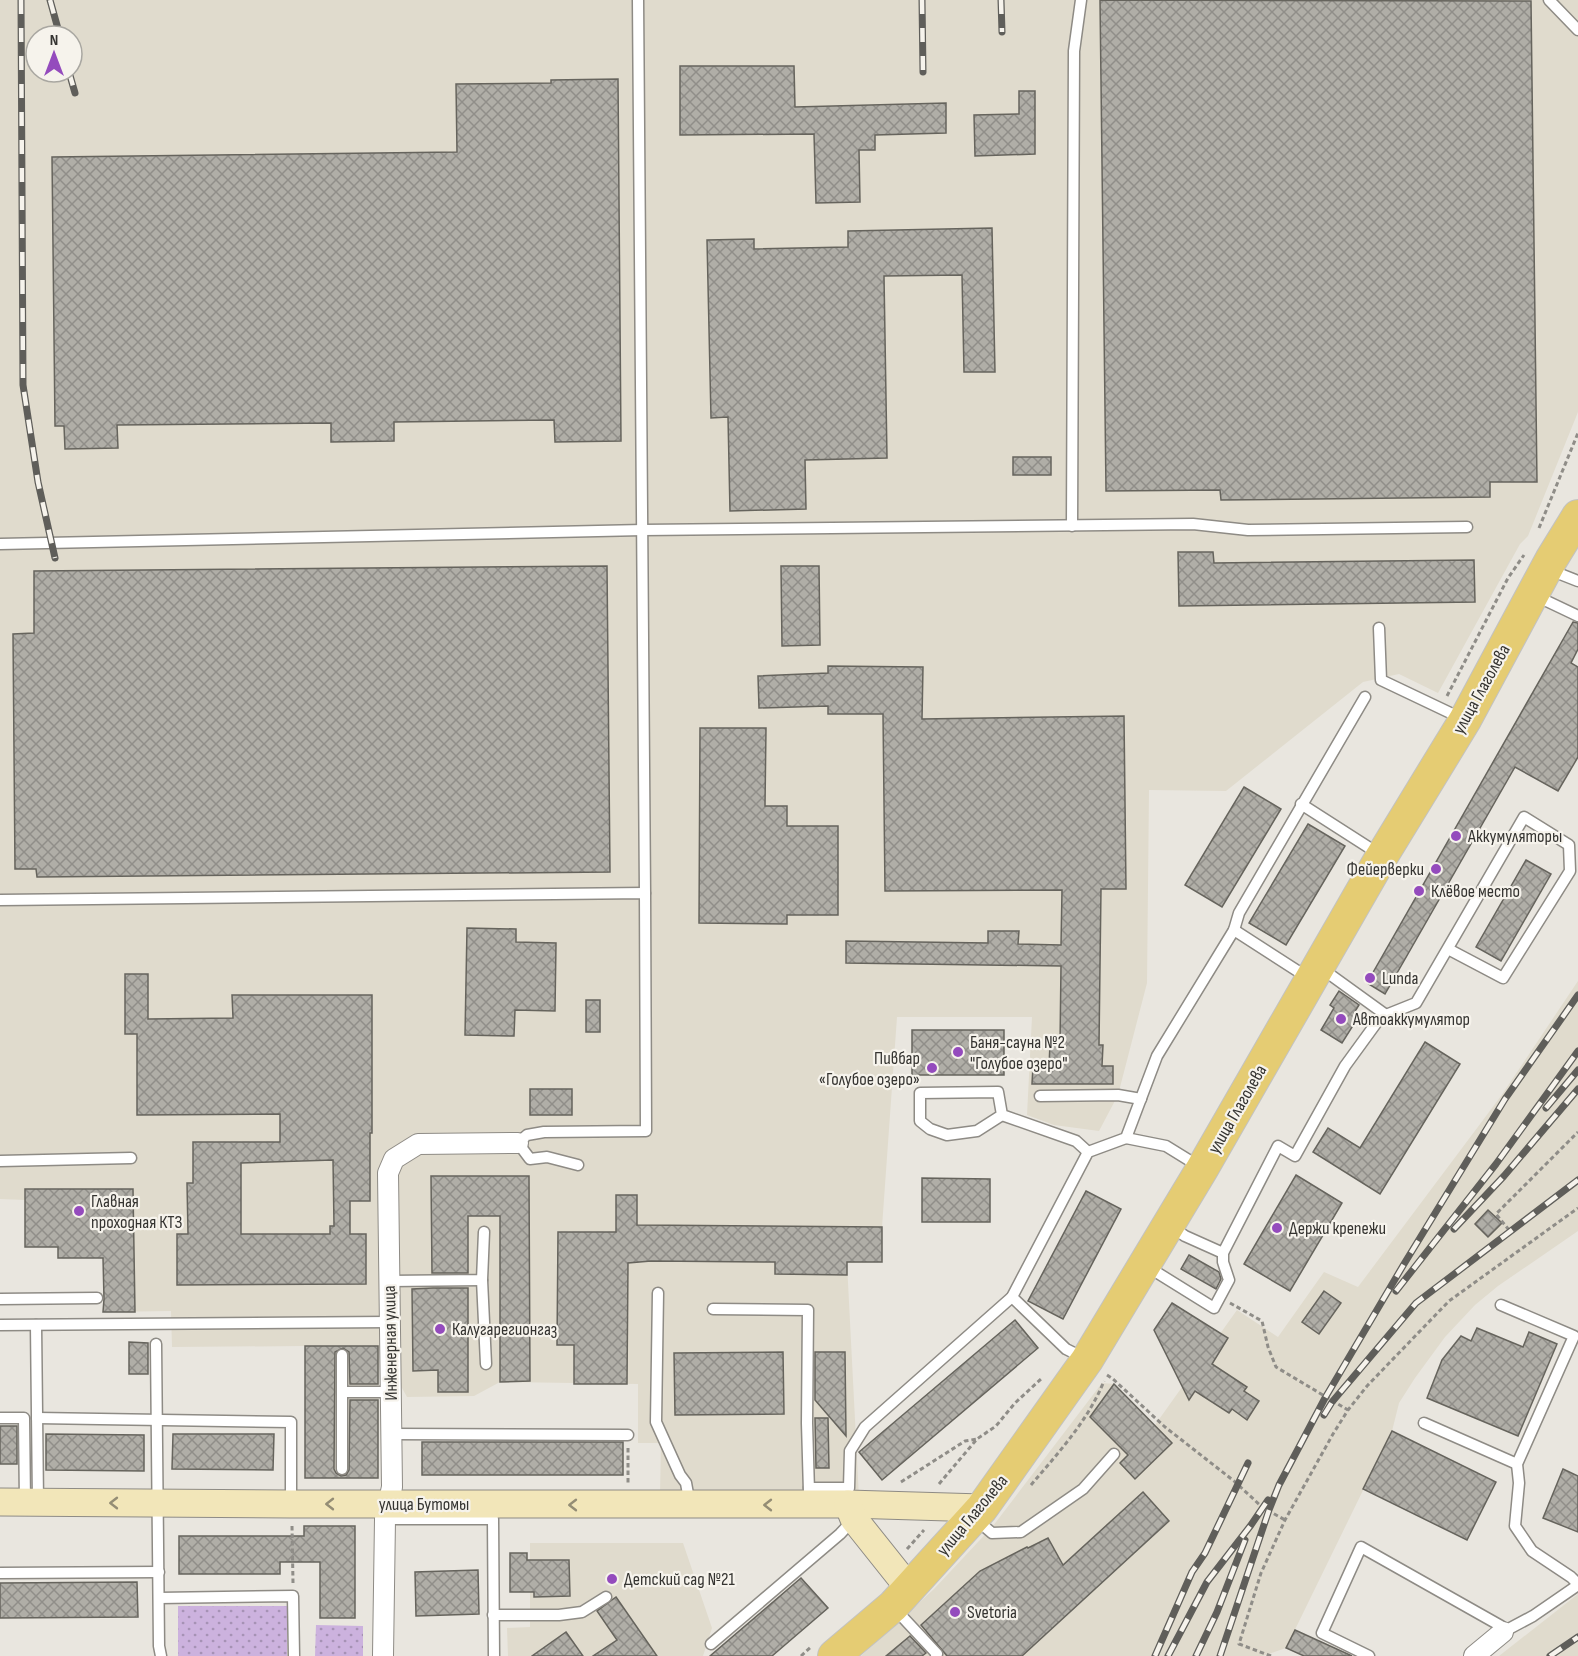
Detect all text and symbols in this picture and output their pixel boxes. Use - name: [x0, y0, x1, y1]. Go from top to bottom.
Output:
- north arrow: [24, 24, 84, 84]
- text: N: [50, 31, 58, 50]
- street label: улица Глаголева: [1448, 641, 1515, 738]
- place label: Аккумуляторы: [1467, 826, 1562, 847]
- marker: Аккумуляторы: [1449, 829, 1463, 843]
- place label: Фейерверки: [1347, 859, 1424, 880]
- marker: Фейерверки: [1429, 862, 1443, 876]
- place label: Клёвое место: [1431, 881, 1520, 902]
- marker: Клёвое место: [1412, 884, 1426, 898]
- place label: Lunda: [1382, 968, 1418, 989]
- marker: Lunda: [1363, 971, 1377, 985]
- place label: Автоаккумулятор: [1352, 1009, 1470, 1030]
- marker: Автоаккумулятор: [1334, 1012, 1348, 1026]
- place label: Баня-сауна №2 "Голубое озеро": [970, 1032, 1068, 1074]
- marker: Баня-сауна №2 "Голубое озеро": [951, 1045, 965, 1059]
- place label: Пивбар «Голубое озеро»: [819, 1048, 920, 1090]
- marker: Пивбар «Голубое озеро»: [925, 1061, 939, 1075]
- street label: улица Глаголева: [1204, 1061, 1271, 1157]
- place label: Главная проходная КТЗ: [91, 1191, 183, 1233]
- marker: Главная проходная КТЗ: [72, 1204, 86, 1218]
- place label: Держи крепежи: [1289, 1218, 1386, 1239]
- marker: Держи крепежи: [1270, 1221, 1284, 1235]
- street label: Инженерная улица: [379, 1285, 402, 1401]
- place label: Калугарегионгаз: [452, 1319, 557, 1340]
- marker: Калугарегионгаз: [433, 1322, 447, 1336]
- street label: улица Глаголева: [933, 1471, 1012, 1560]
- street label: улица Бутомы: [379, 1494, 469, 1515]
- one-way arrow: [109, 1497, 118, 1509]
- one-way arrow: [325, 1498, 334, 1510]
- one-way arrow: [569, 1499, 578, 1511]
- one-way arrow: [764, 1499, 773, 1511]
- place label: Детский сад №21: [624, 1569, 736, 1590]
- marker: Детский сад №21: [605, 1572, 619, 1586]
- place label: Svetoria: [967, 1602, 1017, 1623]
- marker: Svetoria: [948, 1605, 962, 1619]

